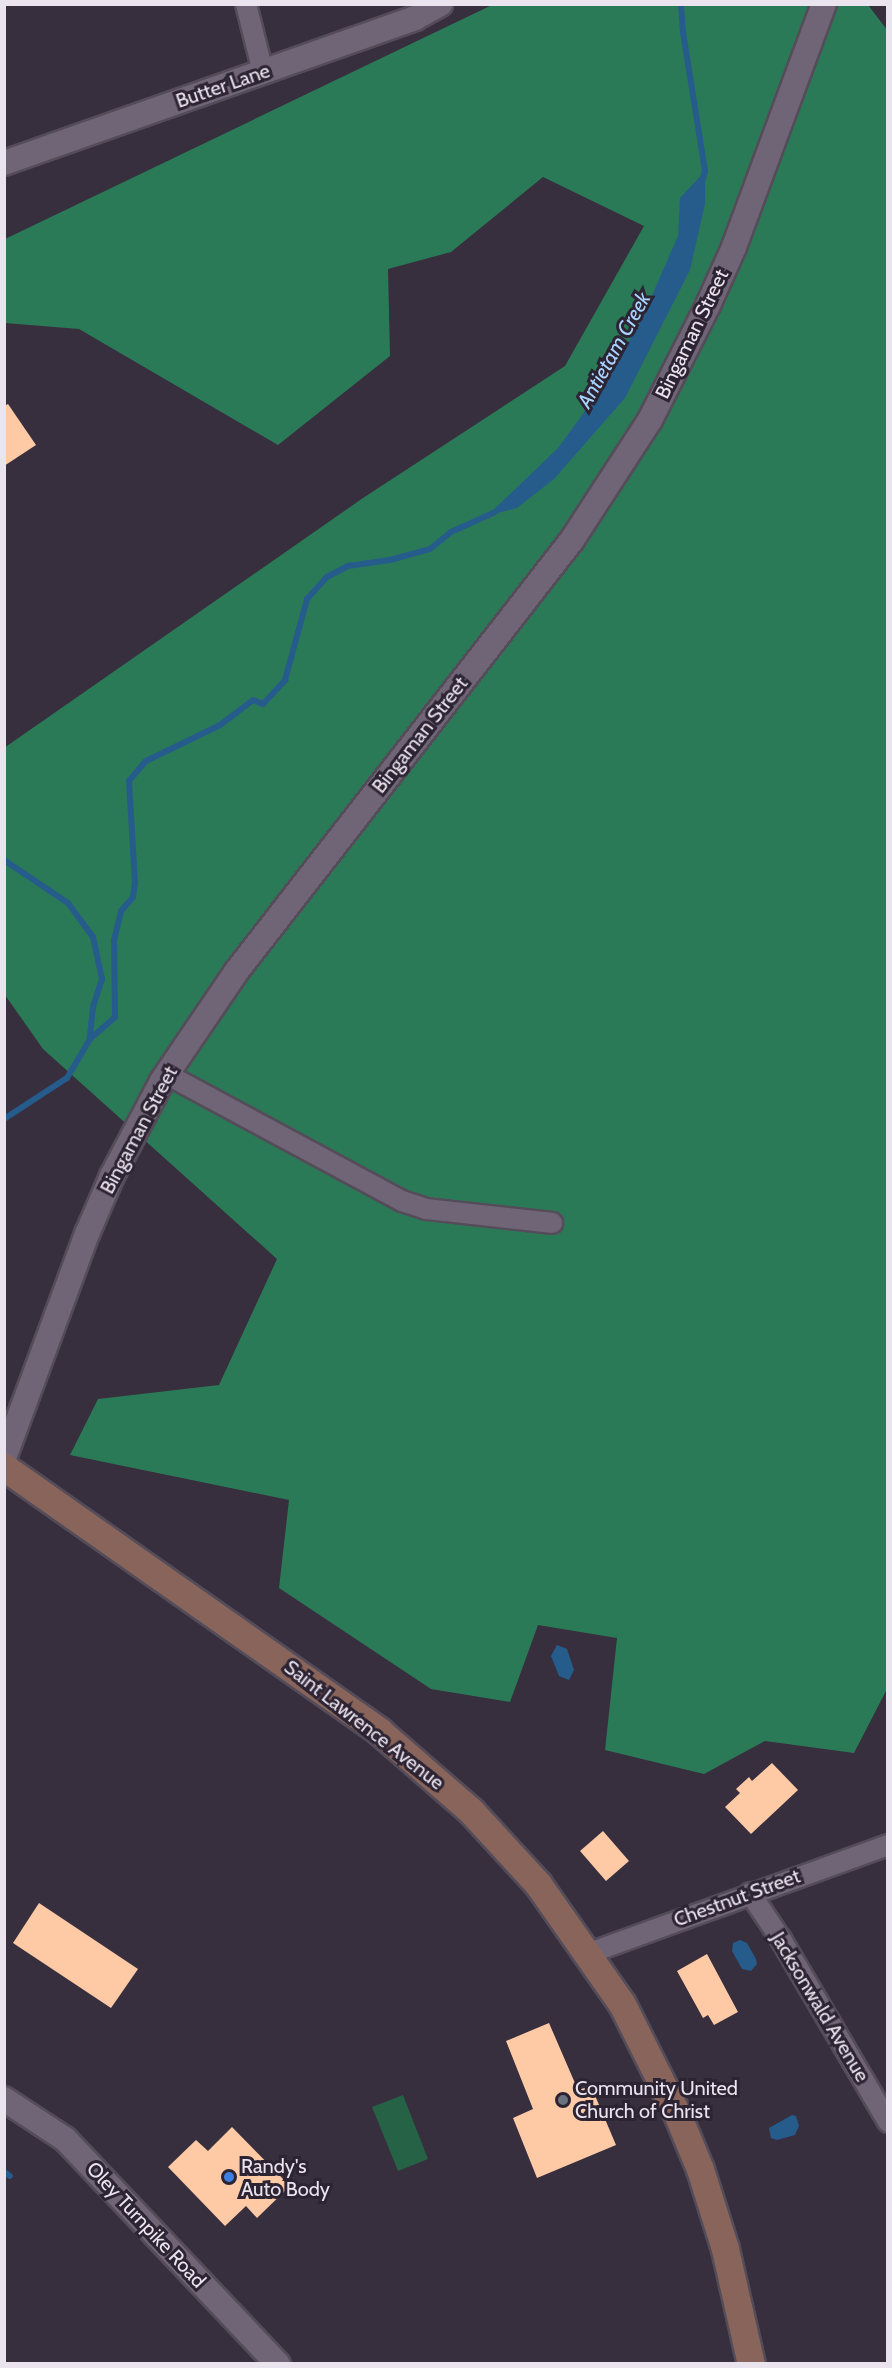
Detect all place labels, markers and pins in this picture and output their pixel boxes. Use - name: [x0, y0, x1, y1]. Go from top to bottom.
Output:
- place label: Community United Church of Christ: [575, 2076, 738, 2123]
- marker: Community United Church of Christ: [556, 2093, 570, 2107]
- place label: Randy's Auto Body: [241, 2154, 330, 2201]
- marker: Randy's Auto Body: [222, 2170, 236, 2184]

